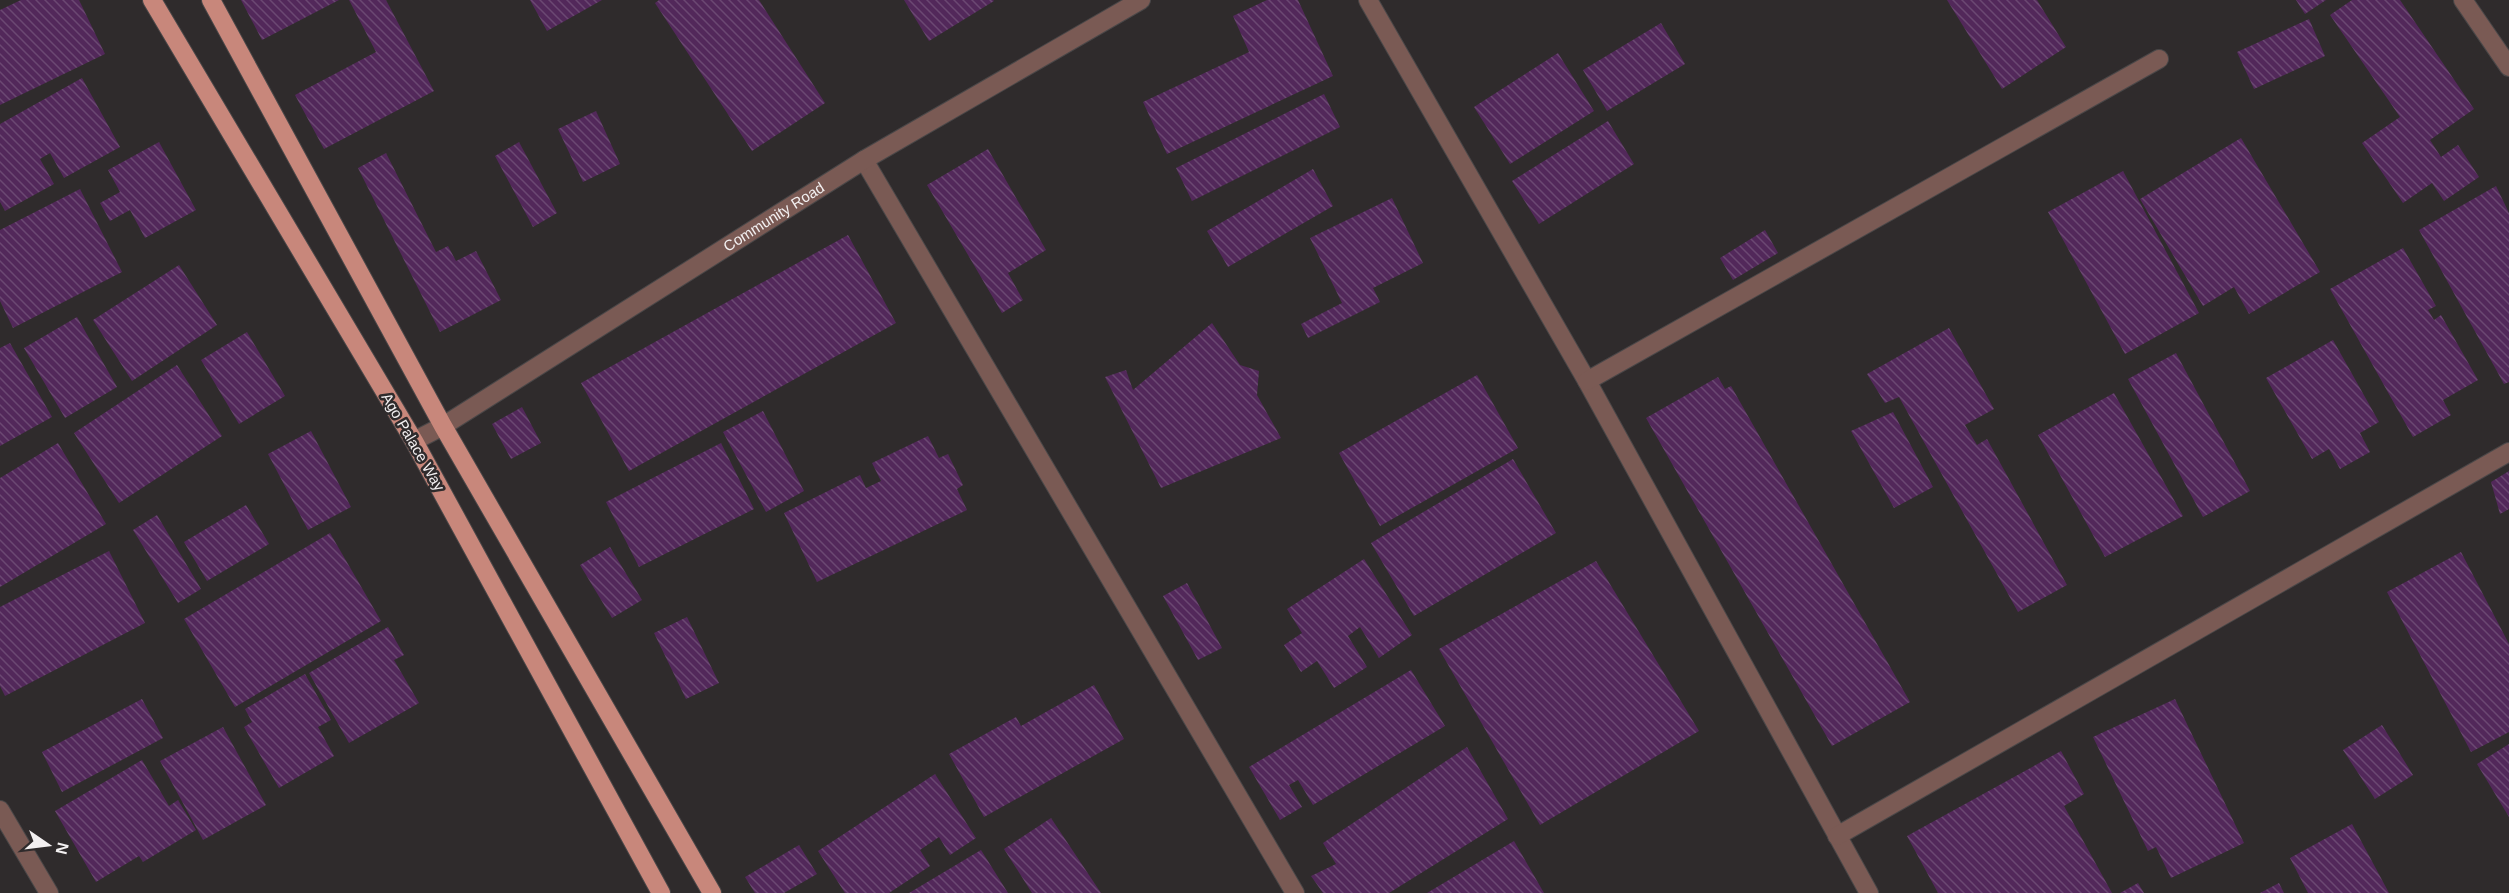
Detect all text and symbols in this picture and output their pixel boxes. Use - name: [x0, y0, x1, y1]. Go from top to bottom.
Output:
- street label: Community Road: [720, 178, 827, 255]
- street label: Ago Palace Way: [378, 390, 449, 494]
- north arrow: [18, 815, 78, 875]
- text: N: [52, 841, 72, 856]

